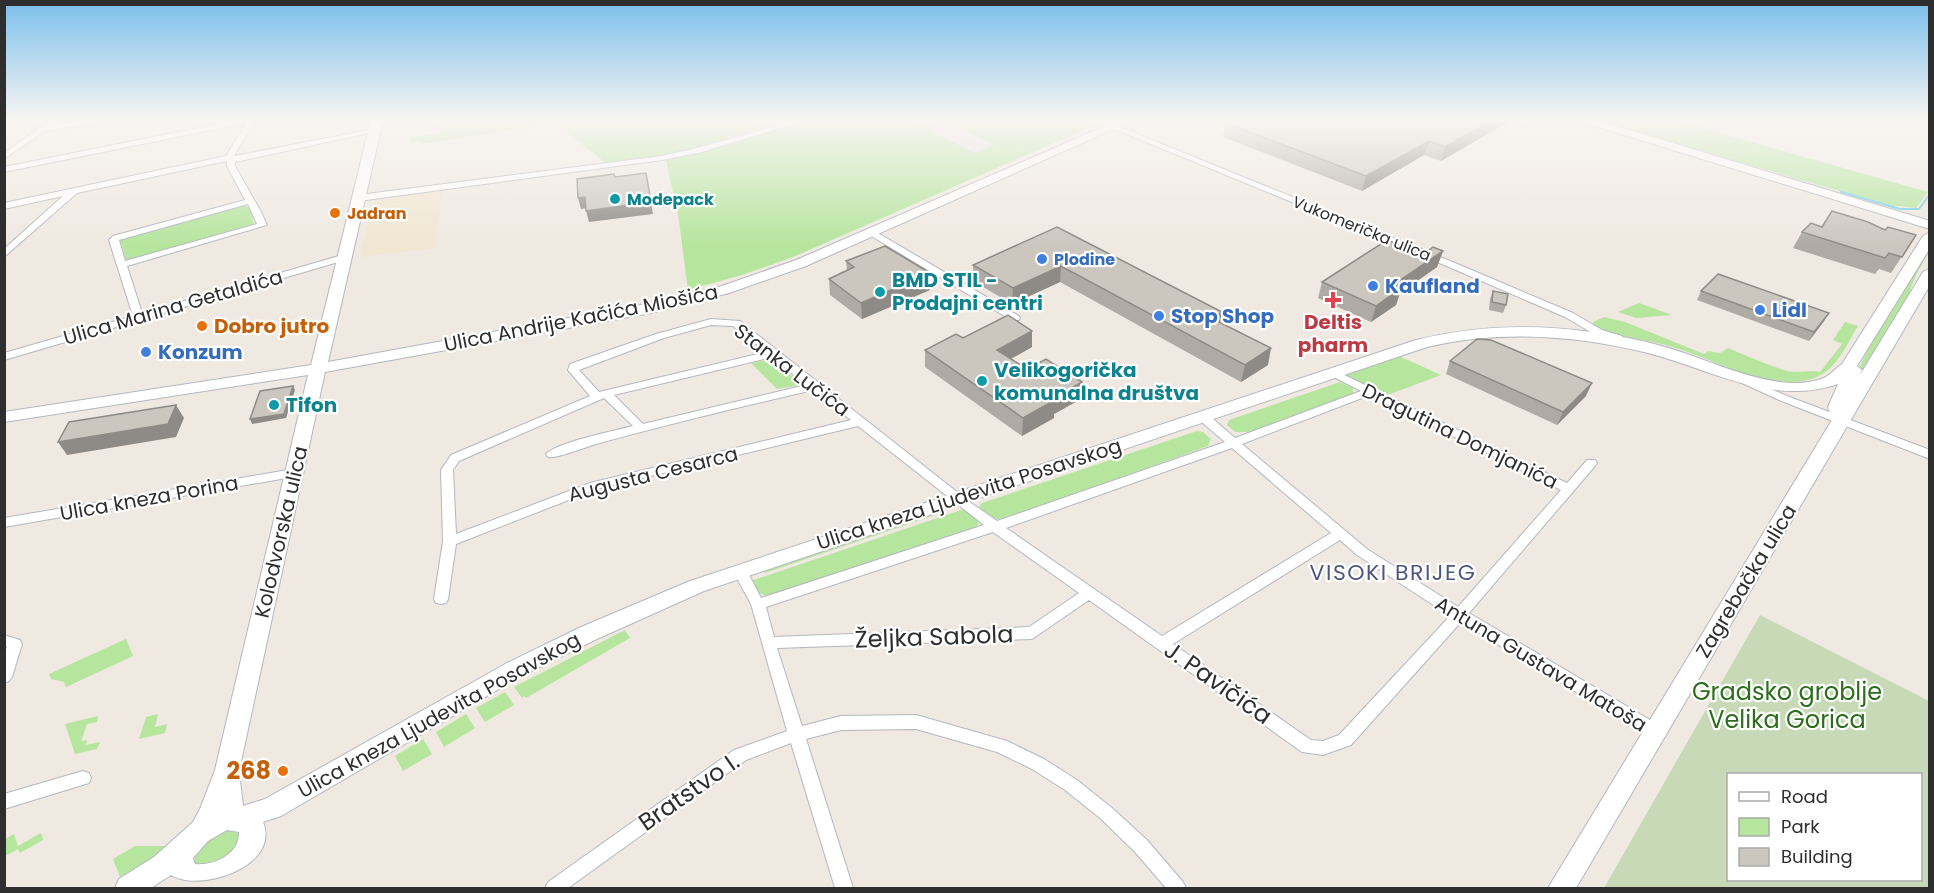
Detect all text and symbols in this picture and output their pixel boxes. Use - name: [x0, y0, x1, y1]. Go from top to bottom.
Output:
- place label: Modepack: [627, 188, 714, 211]
- street label: Vukomerička ulica: [1289, 190, 1435, 267]
- marker: Modepack: [608, 192, 622, 206]
- place label: Jadran: [347, 202, 406, 225]
- marker: Jadran: [328, 206, 342, 220]
- place label: Plodine: [1054, 248, 1115, 271]
- marker: Plodine: [1035, 252, 1049, 266]
- street label: Ulica Marina Getaldića: [60, 262, 286, 352]
- place label: BMD STIL - Prodajni centri: [892, 266, 1043, 317]
- place label: Kaufland: [1385, 272, 1480, 300]
- street label: Ulica Andrije Kačića Miošića: [442, 278, 720, 358]
- marker: Kaufland: [1366, 279, 1380, 293]
- marker: BMD STIL - Prodajni centri: [873, 285, 887, 299]
- marker: Deltis pharm: [1326, 293, 1340, 307]
- place label: Lidl: [1772, 296, 1807, 324]
- place label: Stop Shop: [1171, 302, 1274, 330]
- marker: Lidl: [1753, 303, 1767, 317]
- place label: Deltis pharm: [1298, 308, 1368, 359]
- marker: Stop Shop: [1152, 309, 1166, 323]
- place label: Dobro jutro: [214, 312, 329, 340]
- street label: Stanka Lučića: [728, 317, 856, 423]
- marker: Dobro jutro: [195, 319, 209, 333]
- place label: Konzum: [158, 338, 243, 366]
- marker: Konzum: [139, 345, 153, 359]
- place label: Velikogorička komunalna društva: [994, 356, 1199, 407]
- marker: Velikogorička komunalna društva: [975, 374, 989, 388]
- street label: Dragutina Domjanića: [1357, 376, 1563, 496]
- place label: Tifon: [286, 391, 337, 419]
- marker: Tifon: [267, 398, 281, 412]
- street label: Ulica kneza Ljudevita Posavskog: [813, 431, 1125, 557]
- street label: Augusta Cesarca: [565, 439, 741, 509]
- street label: Kolodvorska ulica: [248, 443, 314, 621]
- street label: Ulica kneza Porina: [57, 469, 241, 527]
- street label: Zagrebačka ulica: [1689, 499, 1803, 663]
- district label: VISOKI BRIJEG: [1310, 557, 1476, 588]
- street label: Antuna Gustava Matoša: [1430, 590, 1652, 738]
- street label: Željka Sabola: [854, 617, 1014, 656]
- street label: Ulica kneza Ljudevita Posavskog: [293, 625, 585, 805]
- street label: J. Pavičića: [1158, 633, 1279, 732]
- park label: Gradsko groblje Velika Gorica: [1692, 675, 1882, 736]
- street label: Bratstvo I.: [632, 745, 746, 838]
- place label: 268: [226, 754, 271, 787]
- marker: 268: [276, 764, 290, 778]
- legend: [1727, 773, 1922, 881]
- text: Road: [1781, 784, 1828, 809]
- text: Park: [1781, 814, 1820, 839]
- text: Building: [1781, 844, 1853, 869]

